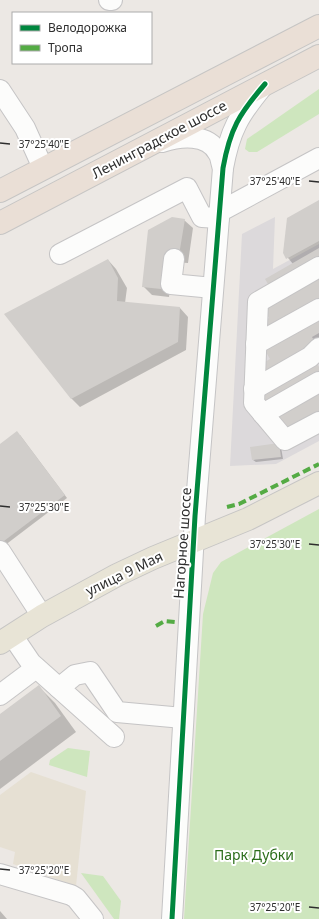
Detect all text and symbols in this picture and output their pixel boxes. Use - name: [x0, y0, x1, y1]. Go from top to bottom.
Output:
- legend: [12, 12, 152, 64]
- text: Велодорожка: [48, 19, 127, 36]
- text: Тропа: [48, 39, 83, 56]
- street label: Ленинградское шоссе: [88, 95, 230, 183]
- text: 37°25'40"E: [19, 137, 69, 151]
- text: 37°25'40"E: [250, 174, 300, 188]
- street label: Нагорное шоссе: [169, 487, 195, 599]
- text: 37°25'30"E: [19, 500, 69, 514]
- text: 37°25'30"E: [250, 537, 300, 551]
- street label: улица 9 Мая: [82, 546, 166, 600]
- park label: Парк Дубки: [214, 845, 294, 864]
- text: 37°25'20"E: [19, 863, 69, 877]
- text: 37°25'20"E: [250, 900, 300, 914]

